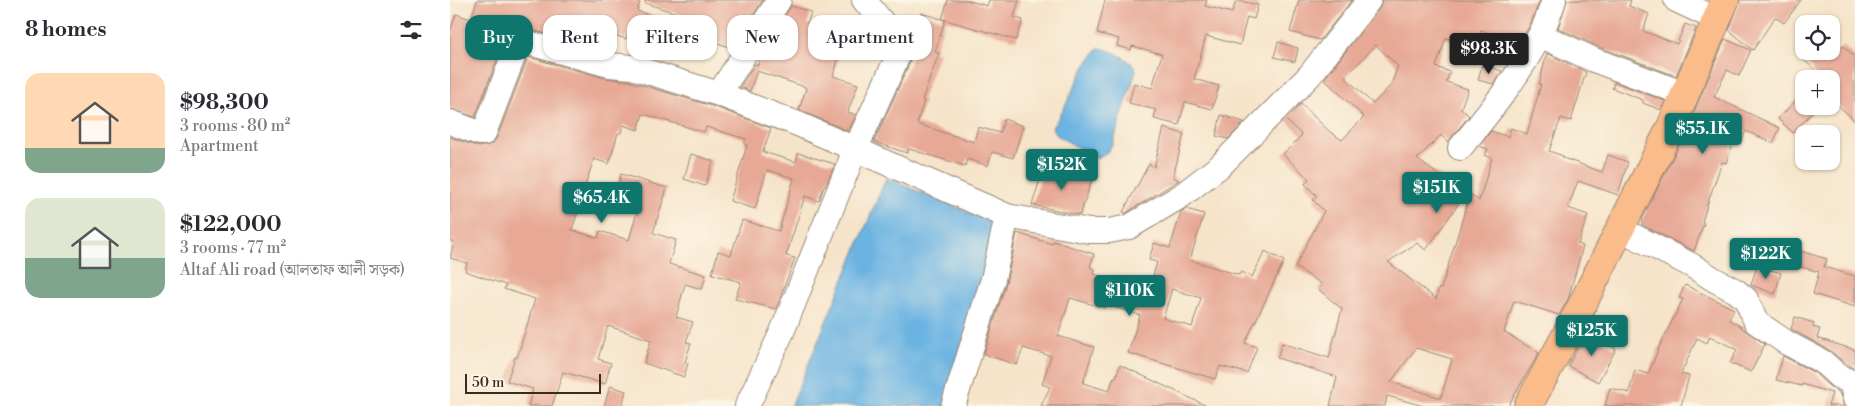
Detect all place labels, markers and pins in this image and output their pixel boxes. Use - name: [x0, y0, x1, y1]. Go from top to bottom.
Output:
- pin: $98.3K: [1448, 32, 1530, 75]
- pin: $55.1K: [1662, 112, 1744, 155]
- pin: $152K: [1027, 148, 1097, 191]
- pin: $151K: [1402, 172, 1472, 214]
- pin: $65.4K: [561, 182, 643, 224]
- pin: $122K: [1731, 238, 1801, 280]
- pin: $110K: [1095, 274, 1165, 317]
- pin: $125K: [1557, 314, 1627, 357]

